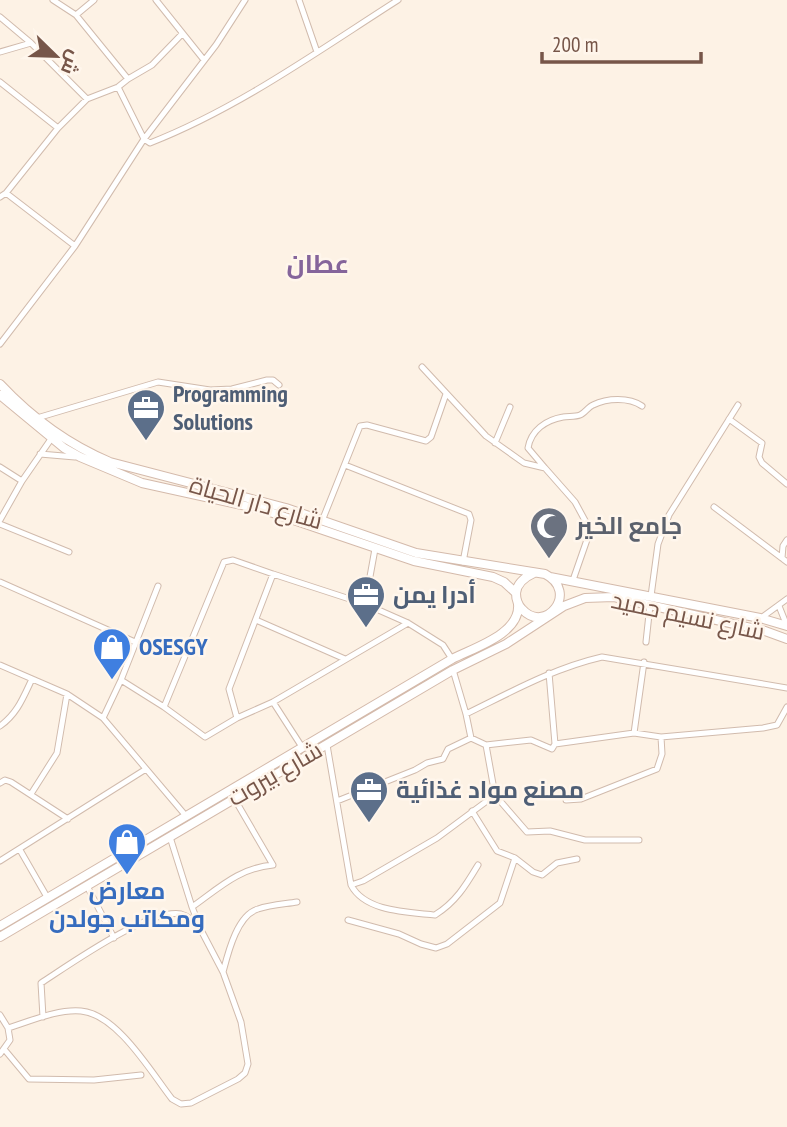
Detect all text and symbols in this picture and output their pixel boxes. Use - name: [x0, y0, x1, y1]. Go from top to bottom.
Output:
- north arrow: [21, 21, 91, 91]
- scale bar: [542, 21, 701, 65]
- text: 200 m: [552, 31, 598, 58]
- text: ش: [56, 47, 87, 79]
- district label: عطان: [287, 247, 349, 280]
- place label: Programming Solutions: [173, 378, 288, 437]
- office icon: Programming Solutions: [125, 387, 167, 442]
- street label: شارع دار الحياة: [186, 469, 326, 537]
- mosque icon: جامع الخير: [528, 505, 570, 560]
- place label: جامع الخير: [575, 510, 682, 542]
- office icon: أدرا يمن: [345, 574, 387, 629]
- place label: أدرا يمن: [393, 579, 476, 610]
- street label: شارع نسيم حميد: [608, 584, 768, 648]
- shop icon: OSESGY: [91, 626, 133, 681]
- place label: OSESGY: [139, 631, 208, 662]
- street label: شارع بيروت: [222, 734, 328, 814]
- office icon: مصنع مواد غذائية: [348, 769, 390, 824]
- place label: مصنع مواد غذائية: [396, 774, 584, 806]
- shop icon: معارض ومكاتب جولدن: [106, 821, 148, 876]
- place label: معارض ومكاتب جولدن: [49, 875, 205, 934]

